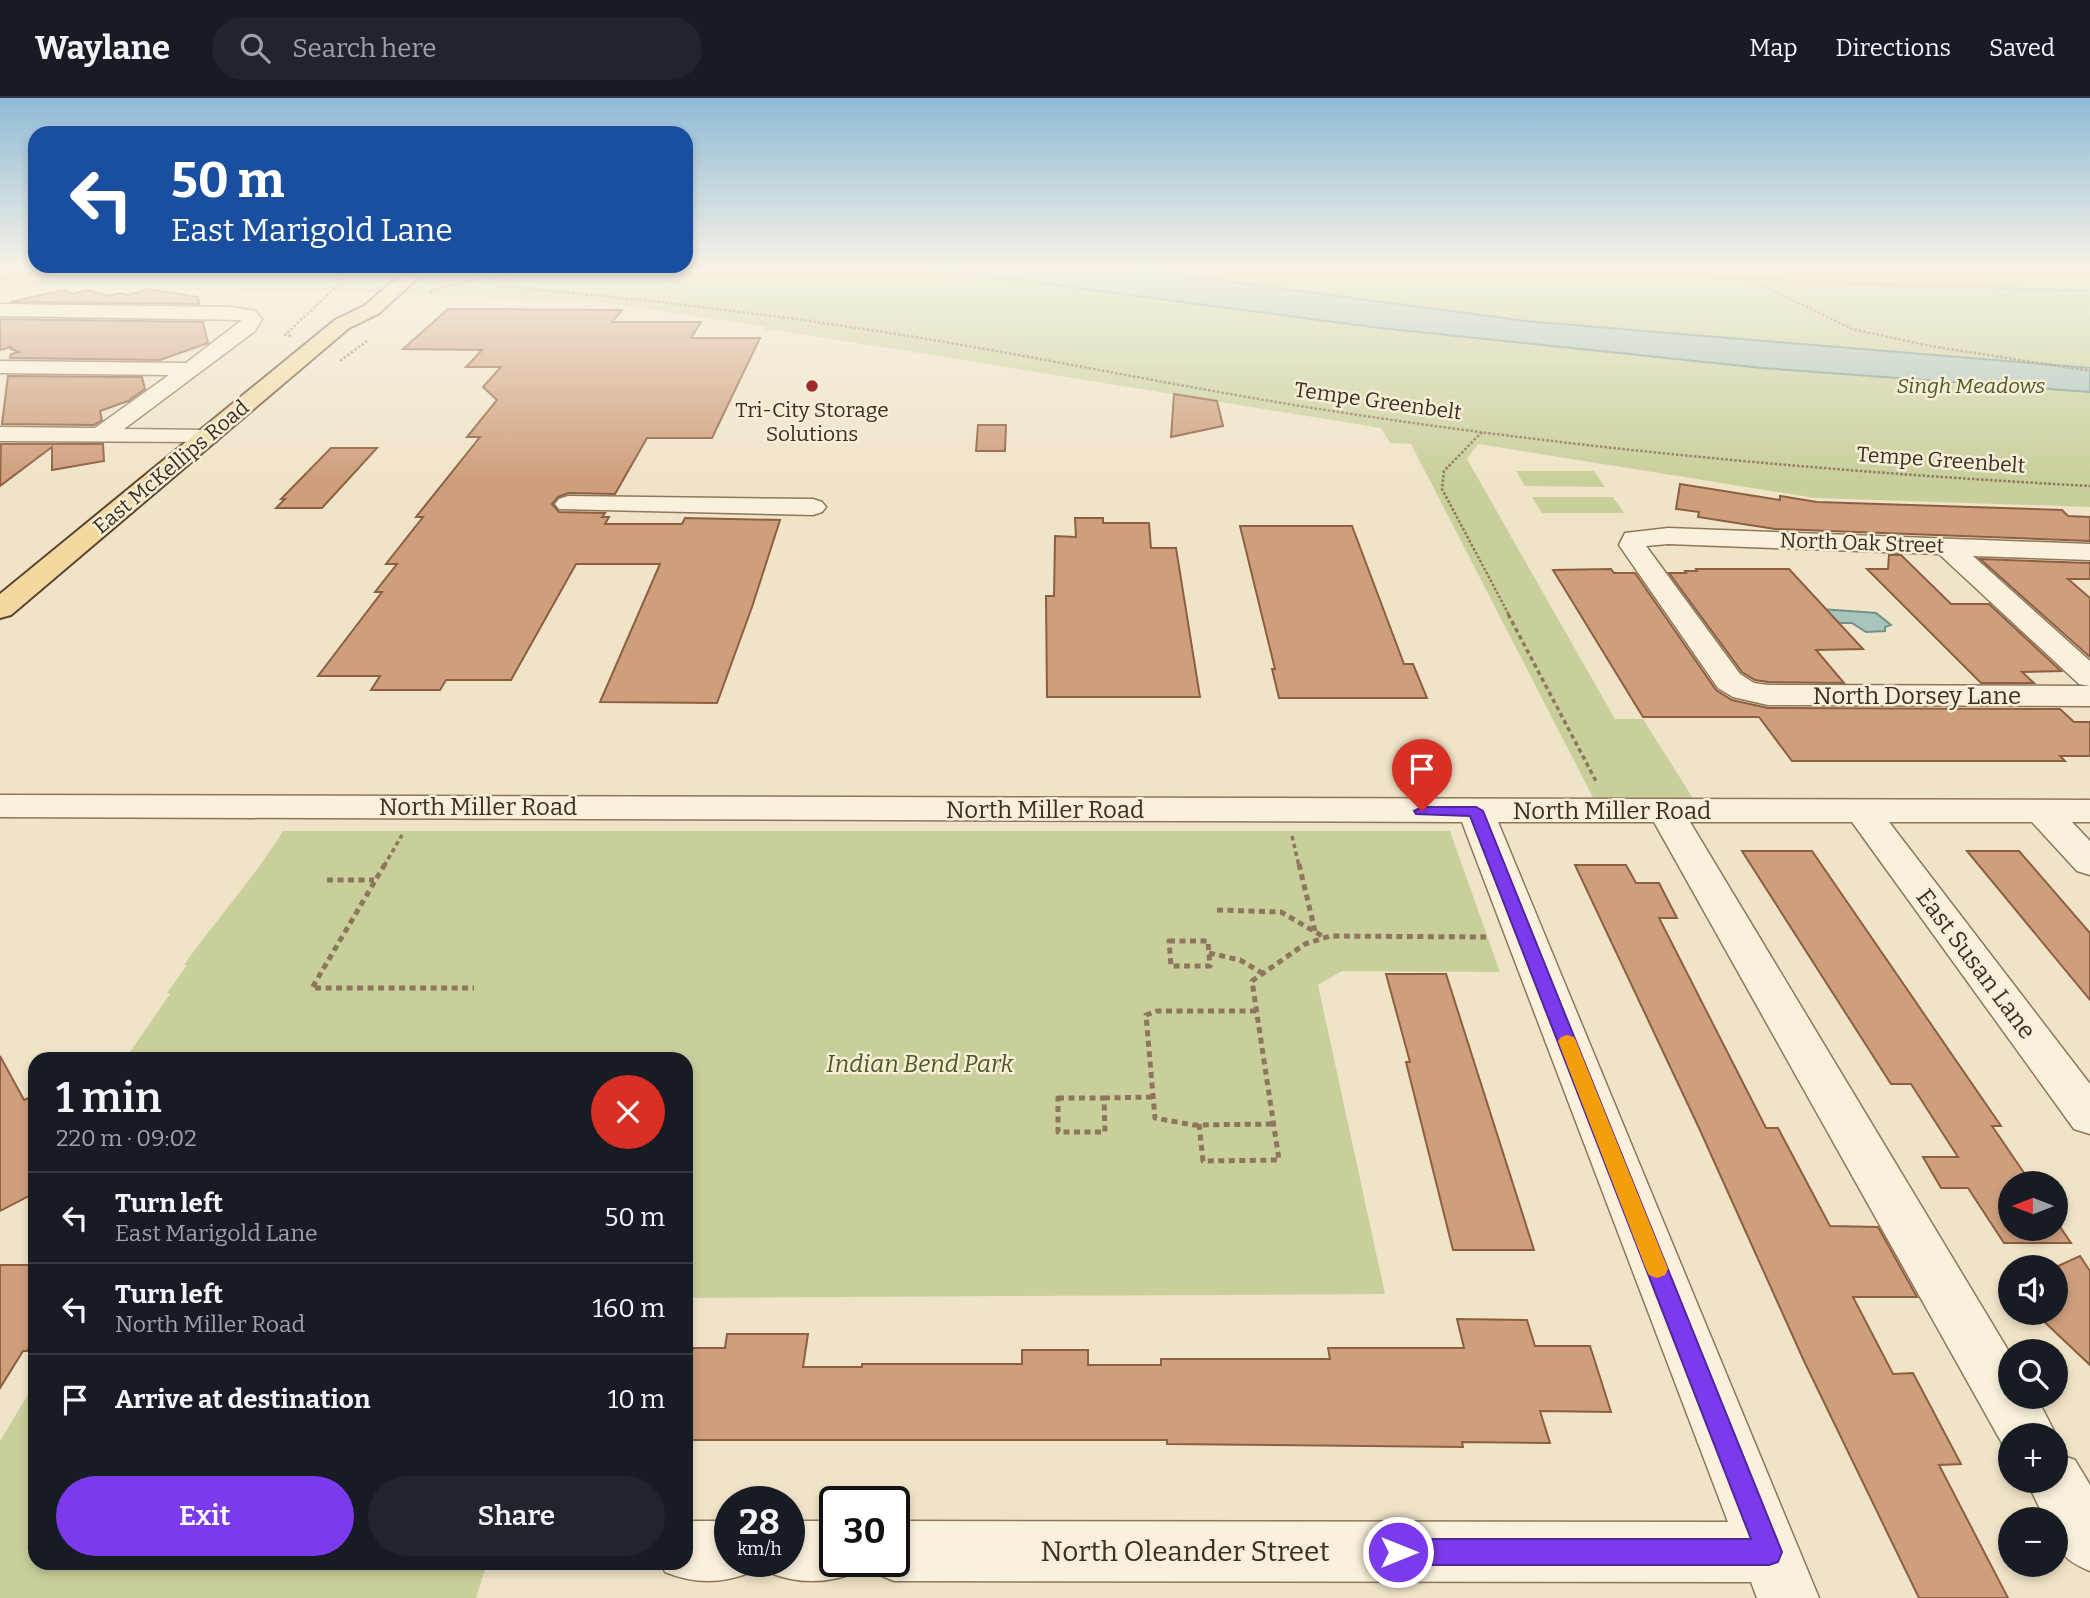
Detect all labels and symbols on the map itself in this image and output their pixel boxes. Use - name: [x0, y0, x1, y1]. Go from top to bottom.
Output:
- park label: Singh Meadows: [1897, 373, 2045, 399]
- street label: Tempe Greenbelt: [1293, 376, 1464, 426]
- marker: Tri-City Storage Solutions: [804, 378, 820, 394]
- street label: East McKellips Road: [88, 394, 254, 540]
- place label: Tri-City Storage Solutions: [735, 397, 889, 447]
- street label: Tempe Greenbelt: [1856, 441, 2027, 479]
- street label: North Oak Street: [1779, 527, 1945, 559]
- street label: North Dorsey Lane: [1813, 682, 2021, 710]
- pin: [1392, 739, 1452, 811]
- street label: North Miller Road: [379, 793, 577, 821]
- street label: North Miller Road: [946, 796, 1144, 824]
- street label: North Miller Road: [1513, 797, 1711, 825]
- street label: East Susan Lane: [1911, 884, 2041, 1044]
- park label: Indian Bend Park: [826, 1050, 1015, 1078]
- north arrow: [1998, 1171, 2068, 1241]
- speed limit sign: 30: [819, 1486, 910, 1577]
- position arrow: [1361, 1515, 1435, 1589]
- street label: North Oleander Street: [1040, 1535, 1330, 1568]

